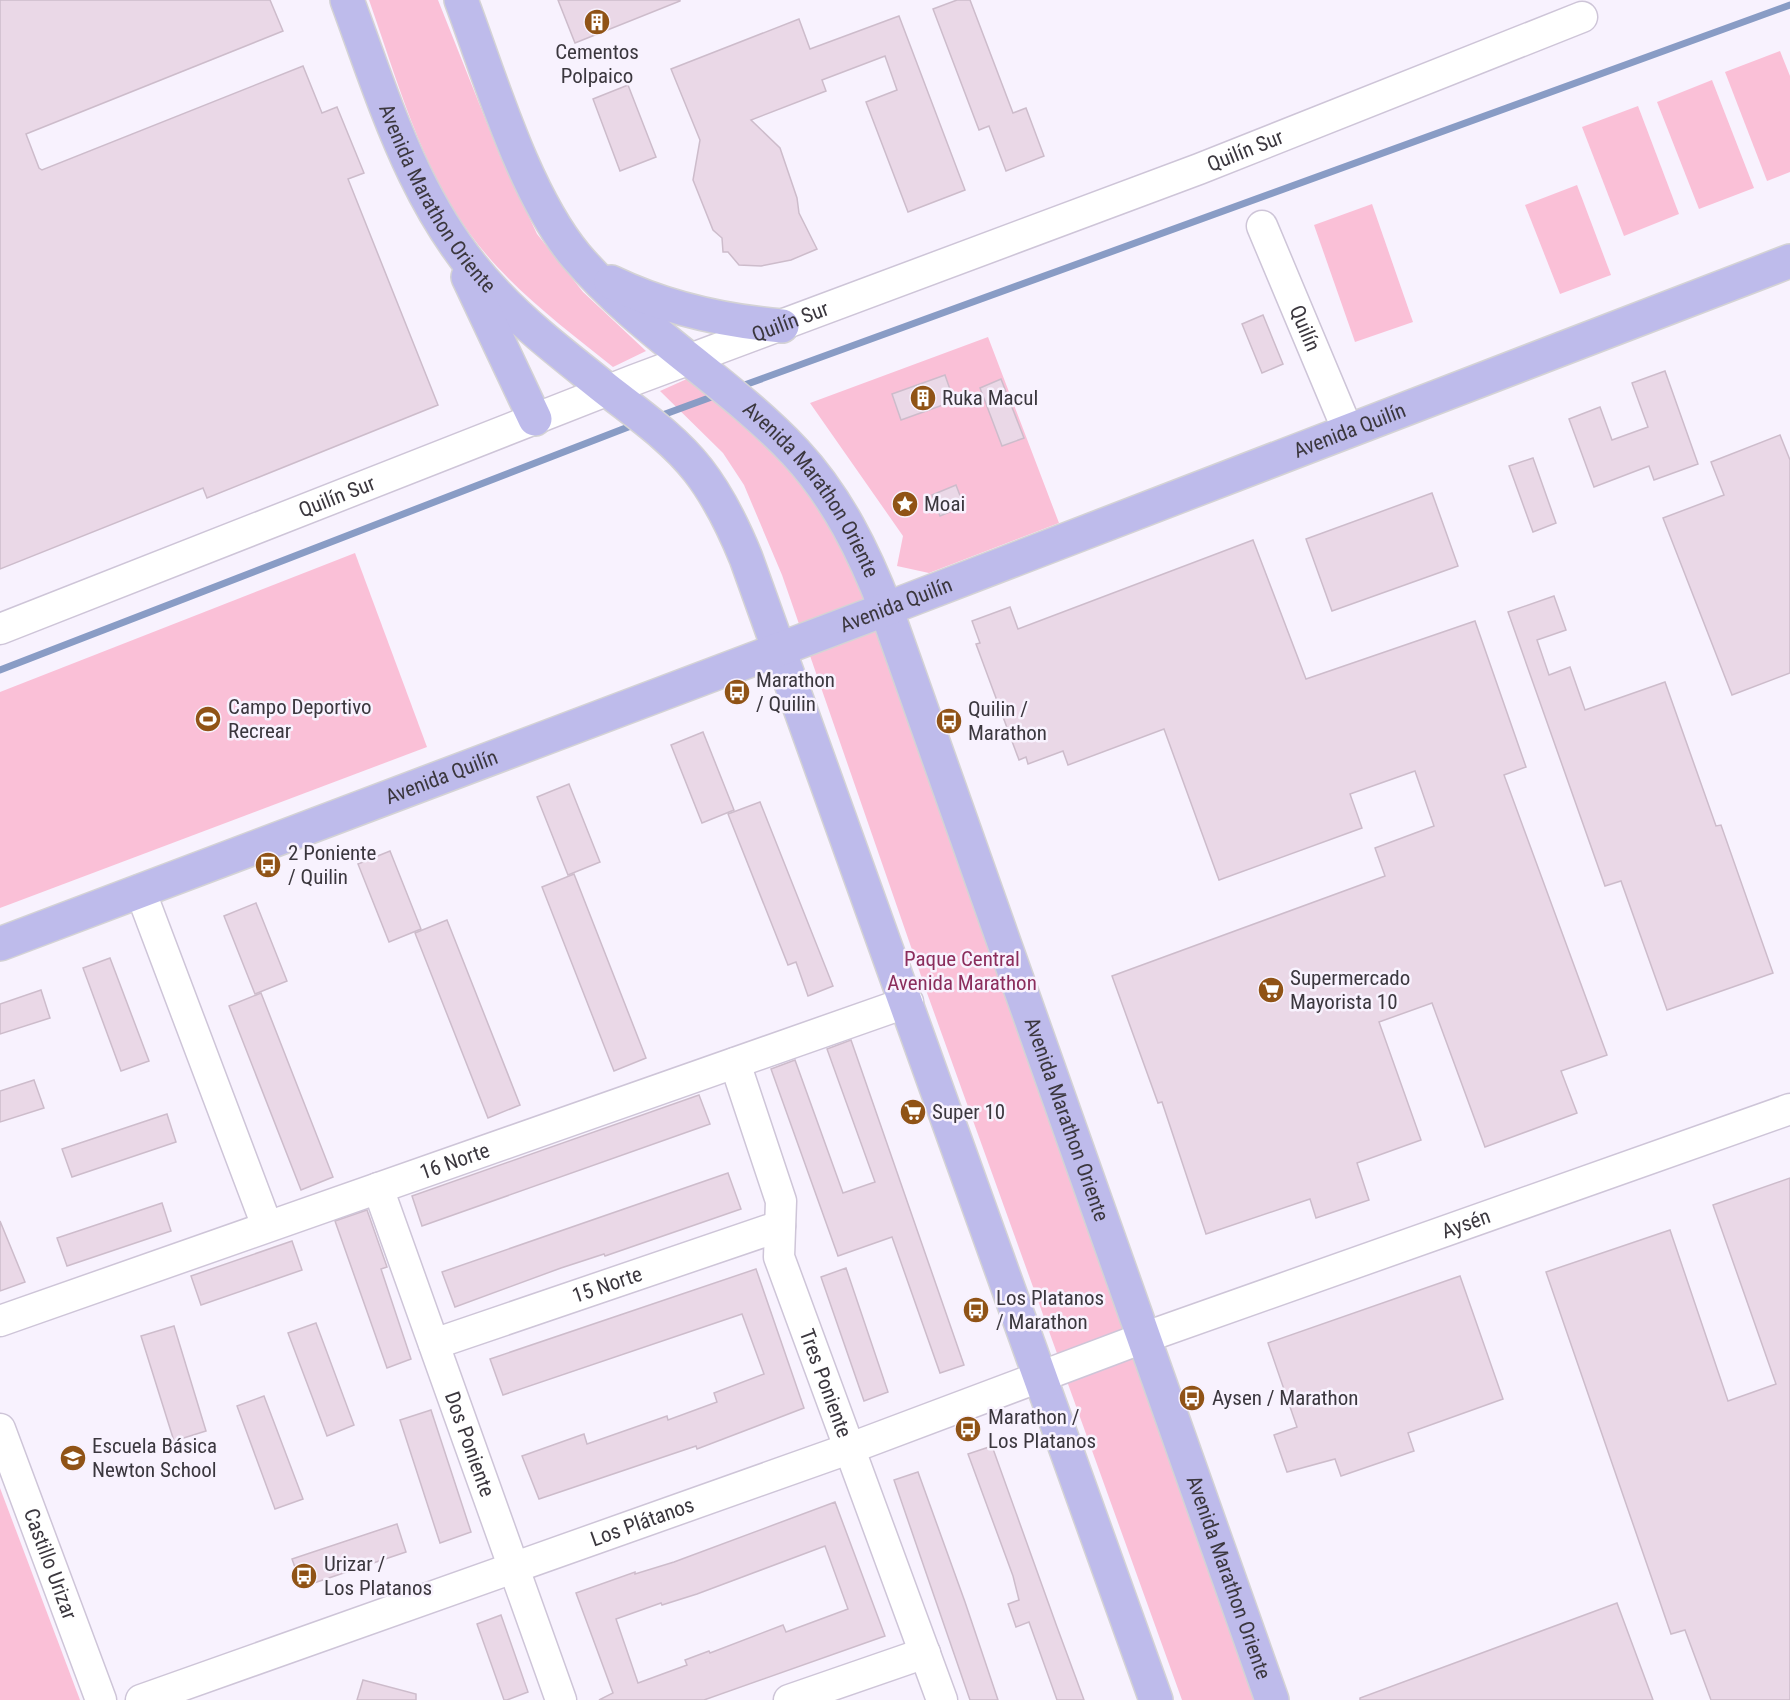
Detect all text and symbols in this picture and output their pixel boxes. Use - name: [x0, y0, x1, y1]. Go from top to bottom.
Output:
- building icon: Cementos Polpaico: [582, 7, 612, 37]
- place label: Cementos Polpaico: [555, 40, 639, 88]
- street label: Avenida Marathon Oriente: [374, 101, 501, 298]
- street label: Quilín Sur: [1204, 125, 1287, 177]
- street label: Quilín Sur: [749, 296, 832, 347]
- street label: Quilín: [1285, 302, 1325, 355]
- building icon: Ruka Macul: [908, 383, 938, 413]
- place label: Ruka Macul: [942, 386, 1038, 410]
- street label: Avenida Marathon Oriente: [738, 397, 884, 581]
- street label: Avenida Quilín: [1290, 398, 1409, 463]
- street label: Quilín Sur: [295, 471, 378, 522]
- place icon: Moai: [890, 489, 920, 519]
- place label: Moai: [924, 492, 965, 516]
- street label: Avenida Quilín: [837, 573, 956, 637]
- place label: Marathon / Quilin: [756, 668, 835, 716]
- bus stop icon: Marathon / Quilin: [722, 677, 752, 707]
- place label: Campo Deportivo Recrear: [228, 695, 372, 743]
- place label: Quilin / Marathon: [968, 697, 1047, 745]
- sports icon: Campo Deportivo Recrear: [193, 704, 223, 734]
- bus stop icon: Quilin / Marathon: [934, 706, 964, 736]
- street label: Avenida Quilín: [382, 745, 501, 809]
- place label: 2 Poniente / Quilin: [288, 841, 376, 889]
- bus stop icon: 2 Poniente / Quilin: [253, 850, 283, 880]
- park label: Paque Central Avenida Marathon: [887, 947, 1037, 995]
- place label: Supermercado Mayorista 10: [1290, 966, 1410, 1014]
- supermarket icon: Supermercado Mayorista 10: [1256, 975, 1286, 1005]
- street label: Avenida Marathon Oriente: [1019, 1014, 1114, 1224]
- supermarket icon: Super 10: [898, 1097, 928, 1127]
- place label: Super 10: [932, 1100, 1005, 1124]
- street label: 16 Norte: [417, 1138, 493, 1185]
- street label: Aysén: [1438, 1204, 1493, 1243]
- street label: 15 Norte: [569, 1262, 645, 1308]
- place label: Los Platanos / Marathon: [996, 1286, 1104, 1334]
- bus stop icon: Los Platanos / Marathon: [961, 1295, 991, 1325]
- street label: Tres Poniente: [795, 1326, 856, 1441]
- bus stop icon: Aysen / Marathon: [1177, 1383, 1207, 1413]
- place label: Aysen / Marathon: [1212, 1386, 1358, 1410]
- street label: Dos Poniente: [440, 1388, 499, 1500]
- place label: Marathon / Los Platanos: [988, 1405, 1096, 1453]
- bus stop icon: Marathon / Los Platanos: [953, 1414, 983, 1444]
- place label: Escuela Básica Newton School: [92, 1434, 217, 1482]
- school or university icon: Escuela Básica Newton School: [58, 1443, 88, 1473]
- street label: Avenida Marathon Oriente: [1182, 1472, 1276, 1683]
- street label: Los Plátanos: [587, 1493, 697, 1551]
- street label: Castillo Urizar: [19, 1505, 82, 1623]
- place label: Urizar / Los Platanos: [324, 1552, 432, 1600]
- bus stop icon: Urizar / Los Platanos: [289, 1561, 319, 1591]

